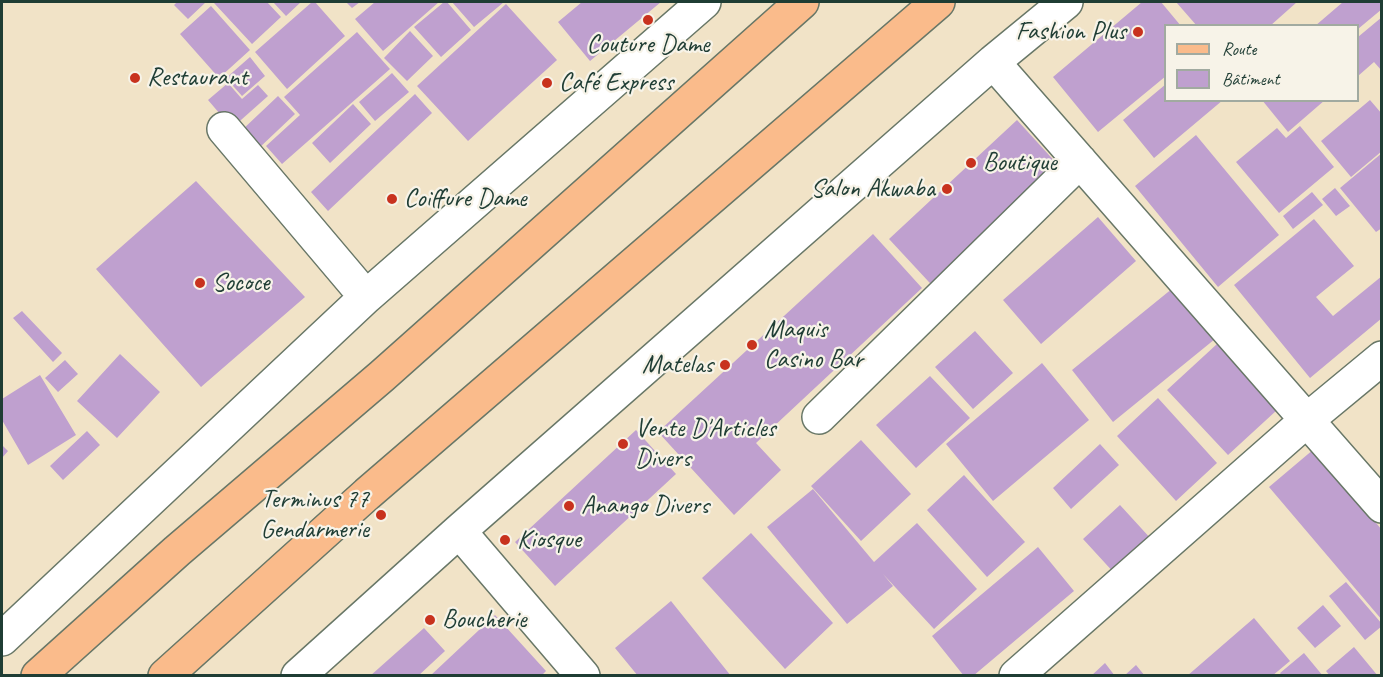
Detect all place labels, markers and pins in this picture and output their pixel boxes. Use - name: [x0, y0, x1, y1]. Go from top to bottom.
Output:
- marker: Couture Dame: [641, 13, 655, 27]
- place label: Fashion Plus: [1016, 16, 1126, 48]
- marker: Fashion Plus: [1131, 25, 1145, 39]
- place label: Couture Dame: [587, 29, 709, 61]
- place label: Restaurant: [147, 62, 248, 94]
- place label: Café Express: [559, 67, 673, 99]
- marker: Restaurant: [128, 71, 142, 85]
- marker: Café Express: [540, 76, 554, 90]
- place label: Boutique: [983, 147, 1057, 179]
- marker: Boutique: [964, 156, 978, 170]
- place label: Salon Akwaba: [811, 173, 935, 205]
- marker: Salon Akwaba: [940, 182, 954, 196]
- place label: Coiffure Dame: [404, 183, 526, 215]
- marker: Coiffure Dame: [385, 192, 399, 206]
- place label: Sococe: [212, 267, 270, 299]
- marker: Sococe: [193, 276, 207, 290]
- place label: Maquis Casino Bar: [764, 314, 863, 376]
- marker: Maquis Casino Bar: [745, 338, 759, 352]
- place label: Matelas: [642, 349, 713, 381]
- marker: Matelas: [718, 358, 732, 372]
- place label: Vente D'Articles Divers: [635, 413, 776, 474]
- marker: Vente D'Articles Divers: [616, 437, 630, 451]
- place label: Terminus 77 Gendarmerie: [261, 484, 369, 546]
- place label: Anango Divers: [581, 490, 709, 522]
- marker: Anango Divers: [562, 499, 576, 513]
- marker: Terminus 77 Gendarmerie: [374, 508, 388, 522]
- place label: Kiosque: [517, 524, 581, 556]
- marker: Kiosque: [498, 533, 512, 547]
- place label: Boucherie: [442, 604, 526, 636]
- marker: Boucherie: [423, 613, 437, 627]

